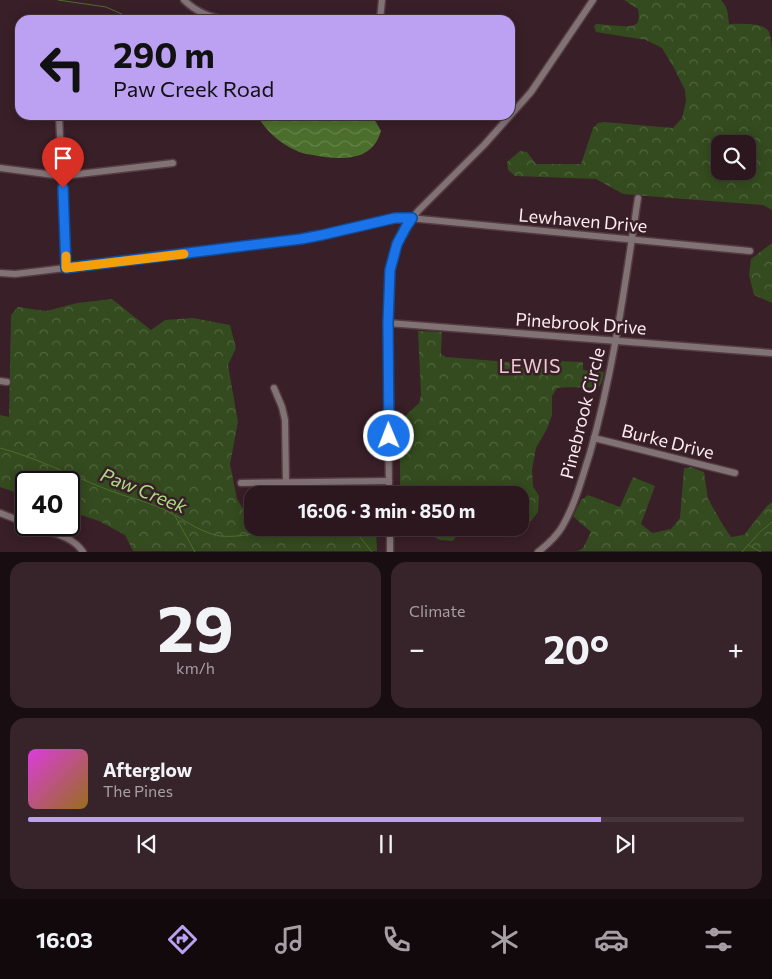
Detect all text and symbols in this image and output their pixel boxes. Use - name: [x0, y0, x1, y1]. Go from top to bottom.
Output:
- text: 290 m: [113, 32, 215, 75]
- icon: left: [30, 35, 95, 100]
- text: Paw Creek Road: [113, 75, 274, 102]
- map controls: [711, 135, 756, 180]
- button: search: [711, 135, 756, 180]
- pin: [42, 137, 84, 188]
- icon: arrive: [49, 144, 77, 172]
- street label: Lewhaven Drive: [518, 203, 648, 237]
- street label: Pinebrook Drive: [515, 307, 647, 339]
- street label: Pinebrook Circle: [555, 345, 609, 481]
- district label: LEWIS: [499, 354, 562, 377]
- position arrow: [362, 409, 414, 461]
- street label: Burke Drive: [619, 419, 717, 463]
- water label: Paw Creek: [98, 462, 191, 518]
- speed limit sign: 40: [15, 471, 80, 536]
- text: 16:06 · 3 min · 850 m: [298, 499, 475, 522]
- text: 29: [157, 586, 234, 665]
- text: Climate: [409, 601, 465, 620]
- text: 20°: [543, 625, 609, 672]
- text: −: [409, 631, 425, 665]
- text: +: [728, 631, 744, 665]
- text: km/h: [176, 658, 215, 677]
- text: Afterglow: [103, 758, 192, 781]
- text: The Pines: [103, 781, 173, 800]
- icon: previous: [133, 830, 161, 858]
- icon: pause: [372, 830, 400, 858]
- icon: next: [611, 830, 639, 858]
- icon: directions: [165, 922, 200, 957]
- icon: music: [272, 922, 307, 957]
- icon: phone: [379, 922, 414, 957]
- icon: climate: [487, 922, 522, 957]
- icon: car: [594, 922, 629, 957]
- icon: filters: [701, 922, 736, 957]
- text: 16:03: [36, 926, 93, 953]

